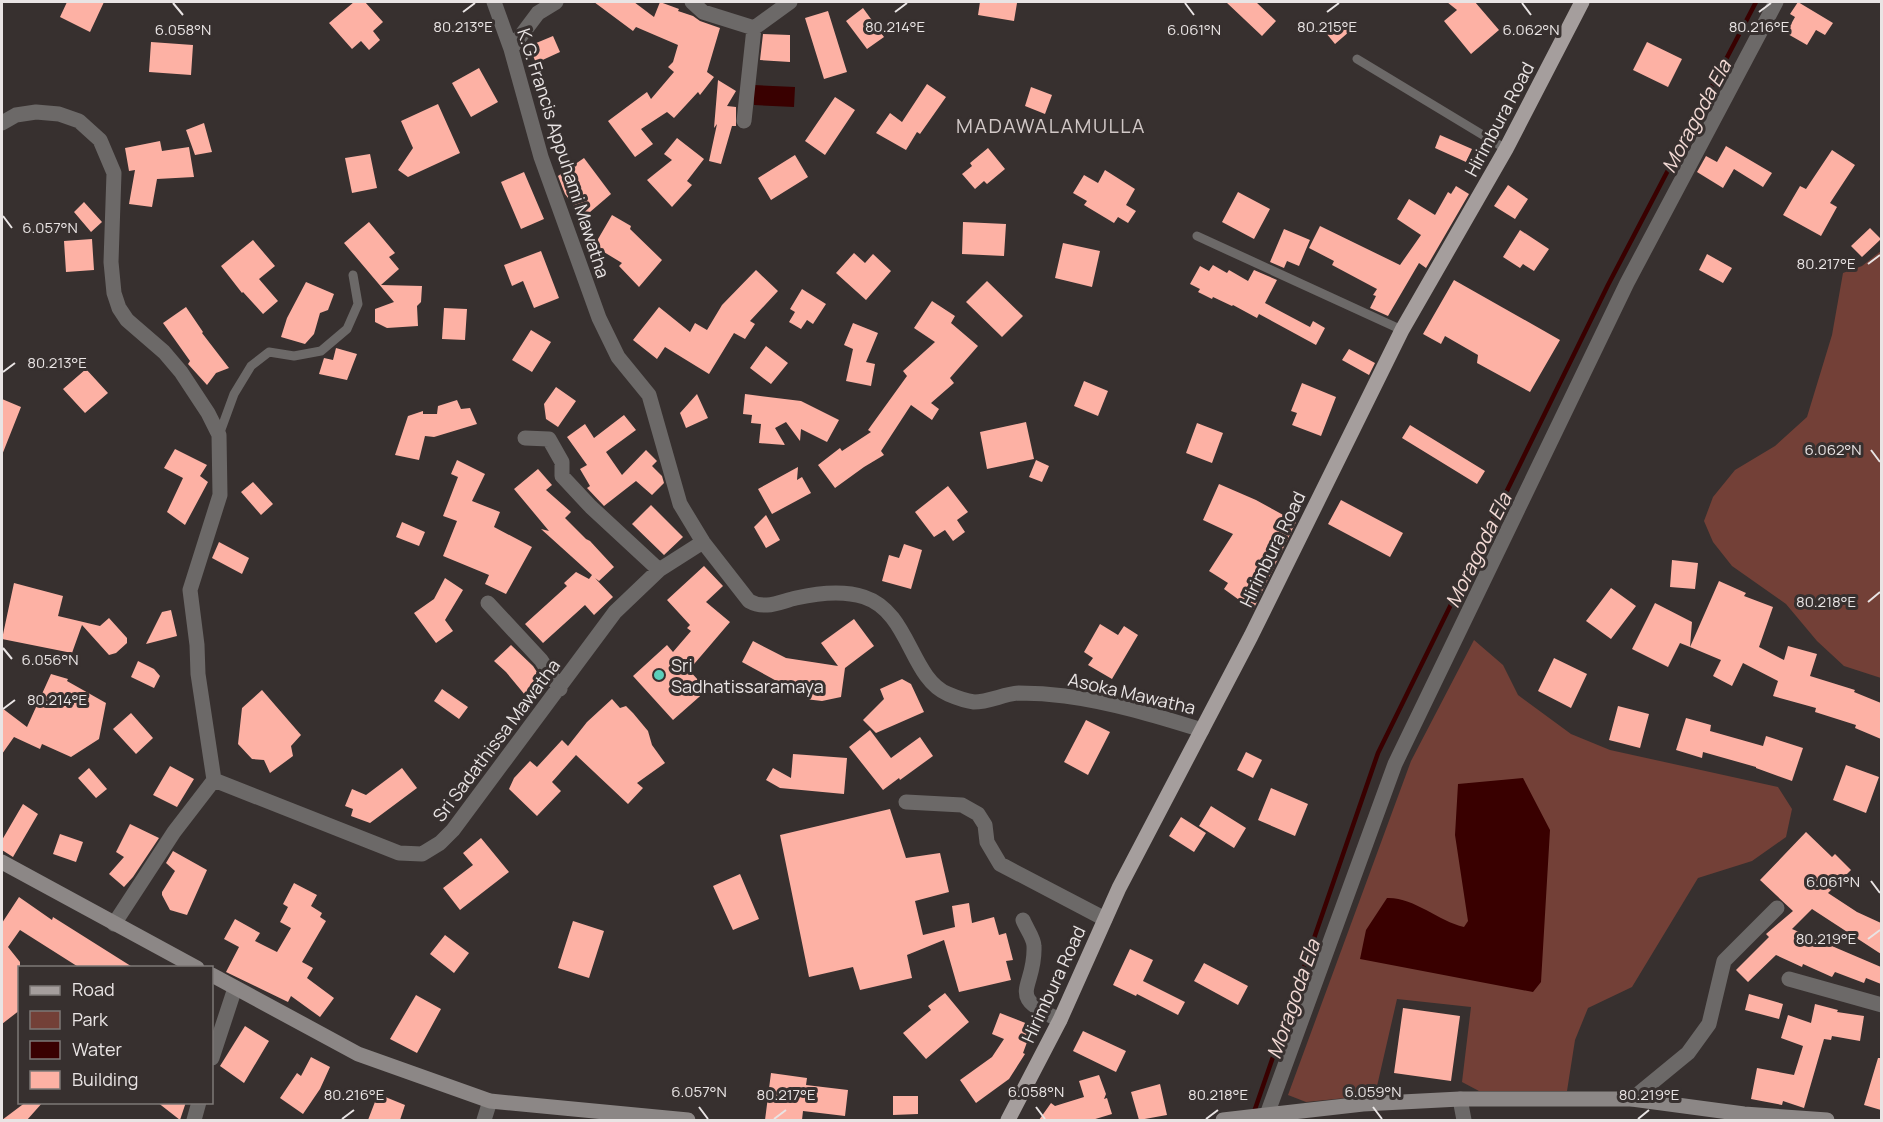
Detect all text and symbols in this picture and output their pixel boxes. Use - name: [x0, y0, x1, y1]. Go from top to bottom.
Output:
- text: 80.213°E: [433, 16, 493, 37]
- text: 80.214°E: [865, 16, 925, 37]
- text: 80.215°E: [1297, 16, 1357, 37]
- text: 80.216°E: [1729, 16, 1789, 37]
- text: 6.058°N: [155, 19, 211, 40]
- text: 6.061°N: [1167, 19, 1221, 40]
- text: 6.062°N: [1502, 19, 1560, 40]
- street label: K.G. Francis Appuhami Mawatha: [512, 25, 616, 281]
- water label: Moragoda Ela: [1655, 54, 1738, 177]
- street label: Hirimbura Road: [1459, 58, 1539, 180]
- district label: MADAWALAMULLA: [956, 112, 1146, 139]
- text: 6.057°N: [22, 217, 78, 238]
- text: 80.217°E: [1797, 253, 1855, 274]
- text: 80.213°E: [27, 352, 87, 373]
- text: 6.062°N: [1804, 439, 1862, 460]
- street label: Hirimbura Road: [1234, 487, 1310, 611]
- water label: Moragoda Ela: [1439, 487, 1518, 612]
- text: 80.218°E: [1796, 591, 1856, 612]
- text: 6.056°N: [21, 649, 79, 670]
- place label: Sri Sadhatissaramaya: [671, 653, 824, 698]
- street label: Sri Sadathissa Mawatha: [427, 654, 565, 826]
- street label: Asoka Mawatha: [1066, 667, 1198, 719]
- marker: Sri Sadhatissaramaya: [652, 668, 666, 682]
- text: 80.214°E: [27, 689, 87, 710]
- text: 6.061°N: [1806, 871, 1860, 892]
- street label: Hirimbura Road: [1015, 922, 1091, 1046]
- text: 80.219°E: [1796, 928, 1856, 949]
- water label: Moragoda Ela: [1260, 935, 1326, 1062]
- legend: [18, 966, 213, 1104]
- text: Road: [72, 977, 115, 1001]
- text: Park: [72, 1007, 109, 1031]
- text: Water: [72, 1037, 122, 1061]
- text: Building: [72, 1067, 138, 1091]
- text: 6.057°N: [671, 1081, 727, 1102]
- text: 6.058°N: [1008, 1081, 1064, 1102]
- text: 6.059°N: [1344, 1081, 1402, 1102]
- text: 80.216°E: [324, 1084, 384, 1105]
- text: 80.217°E: [757, 1084, 815, 1105]
- text: 80.218°E: [1188, 1084, 1248, 1105]
- text: 80.219°E: [1619, 1084, 1679, 1105]

